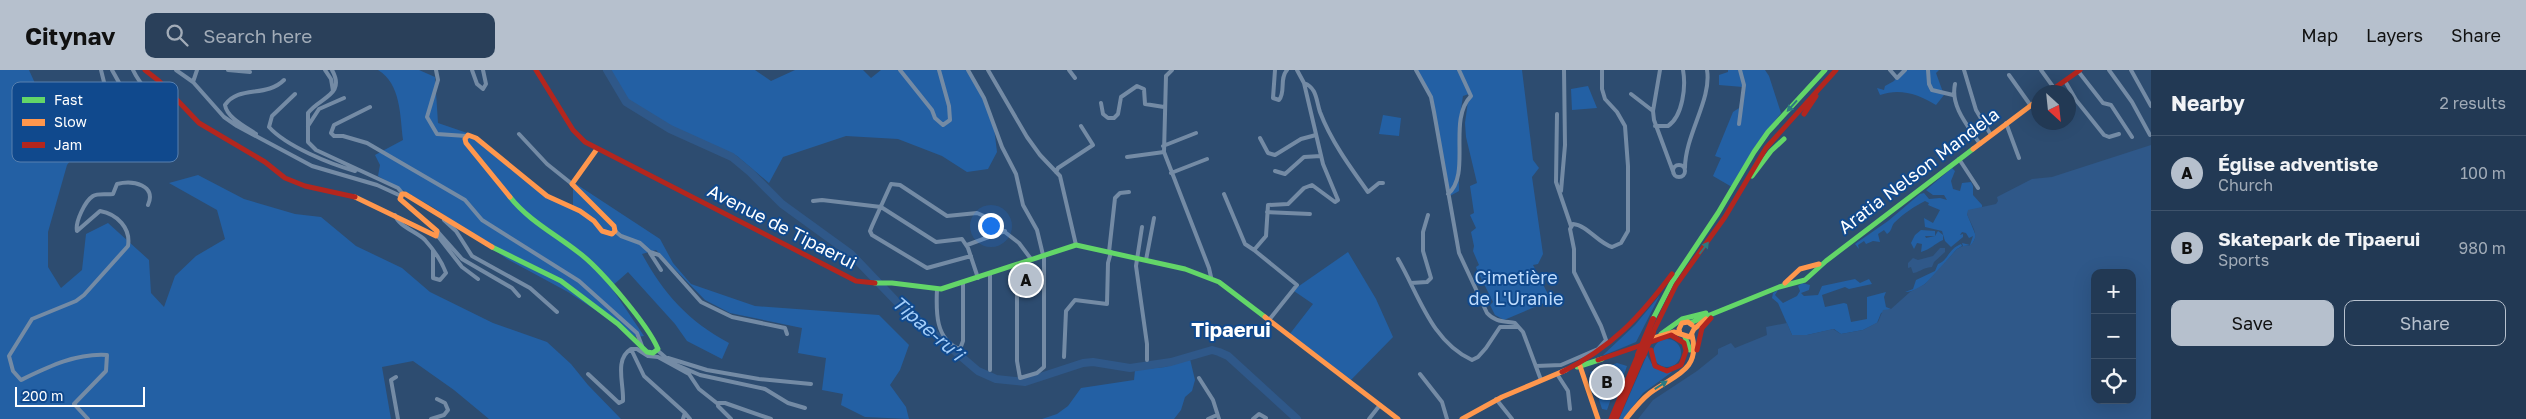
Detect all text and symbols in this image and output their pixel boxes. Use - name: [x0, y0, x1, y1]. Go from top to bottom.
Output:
- search box: [145, 13, 495, 58]
- text: Citynav: [25, 21, 115, 50]
- icon: search: [163, 21, 191, 49]
- text: Search here: [203, 24, 312, 47]
- text: Map: [2301, 24, 2338, 46]
- text: Layers: [2366, 24, 2423, 46]
- text: Share: [2451, 24, 2501, 46]
- legend: [12, 82, 178, 162]
- north arrow: [2031, 85, 2076, 130]
- text: Nearby: [2171, 90, 2245, 116]
- text: Fast: [54, 91, 83, 108]
- text: 2 results: [2440, 93, 2506, 113]
- one-way arrow: [1786, 99, 1798, 111]
- street label: Aratia Nelson Mandela: [1834, 103, 2003, 238]
- text: Slow: [54, 113, 87, 130]
- text: Jam: [54, 136, 82, 153]
- text: Église adventiste: [2218, 152, 2378, 175]
- text: A: [2181, 163, 2193, 183]
- text: 100 m: [2460, 163, 2506, 183]
- text: Church: [2218, 175, 2273, 195]
- street label: Avenue de Tipaerui: [704, 179, 861, 273]
- your location: [978, 213, 1004, 239]
- text: Skatepark de Tipaerui: [2218, 227, 2420, 250]
- text: B: [2181, 238, 2193, 258]
- text: 980 m: [2458, 238, 2506, 258]
- one-way arrow: [1698, 242, 1709, 255]
- text: Sports: [2218, 250, 2269, 270]
- pin: A: [1010, 261, 1042, 299]
- park label: Cimetière de L'Uranie: [1469, 266, 1563, 309]
- map controls: [2091, 269, 2136, 404]
- button: +: [2091, 269, 2136, 314]
- water label: Tipae-ru’i: [888, 290, 970, 366]
- button: Save: [2171, 300, 2334, 346]
- button: Share: [2344, 300, 2506, 346]
- button: −: [2091, 314, 2136, 359]
- district label: Tipaerui: [1191, 317, 1271, 341]
- button: locate: [2091, 359, 2136, 404]
- pin: B: [1591, 363, 1623, 401]
- one-way arrow: [1654, 381, 1668, 390]
- scale bar: [15, 384, 145, 407]
- text: 200 m: [22, 387, 63, 404]

